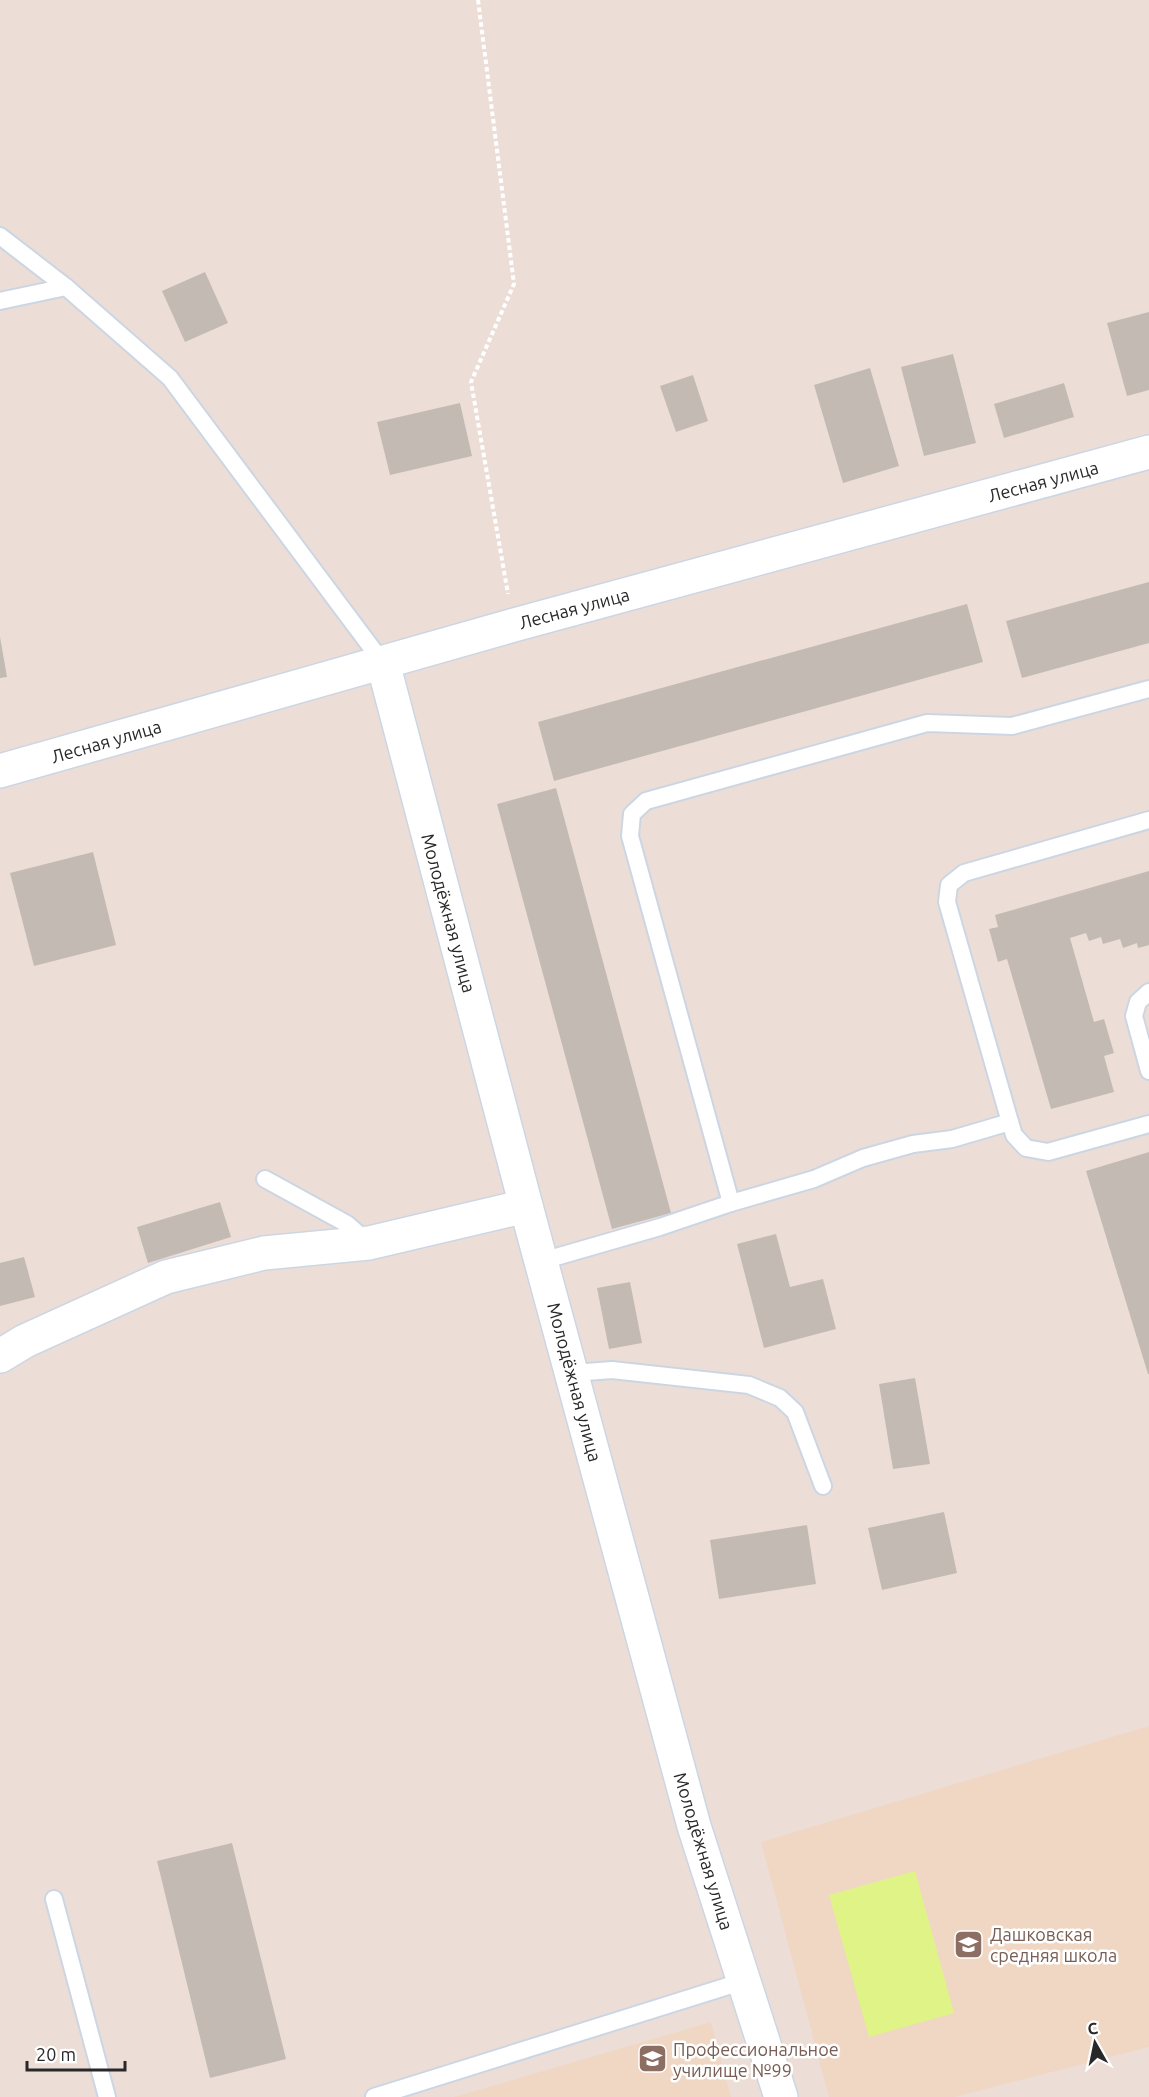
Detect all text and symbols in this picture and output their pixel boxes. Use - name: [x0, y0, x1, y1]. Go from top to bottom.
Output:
- street label: Лесная улица: [986, 457, 1100, 505]
- street label: Лесная улица: [517, 584, 631, 632]
- street label: Лесная улица: [49, 716, 163, 766]
- street label: Молодёжная улица: [418, 831, 480, 995]
- street label: Молодёжная улица: [544, 1300, 606, 1464]
- street label: Молодёжная улица: [670, 1770, 738, 1932]
- place label: Дашковская средняя школа: [990, 1924, 1117, 1965]
- school or university icon: Дашковская средняя школа: [953, 1928, 985, 1960]
- north arrow: [1065, 2013, 1125, 2073]
- text: С: [1086, 2018, 1099, 2038]
- scale bar: [27, 2034, 124, 2072]
- place label: Профессиональное училище №99: [673, 2039, 839, 2080]
- school or university icon: Профессиональное училище №99: [636, 2043, 668, 2075]
- text: 20 m: [36, 2044, 76, 2064]

